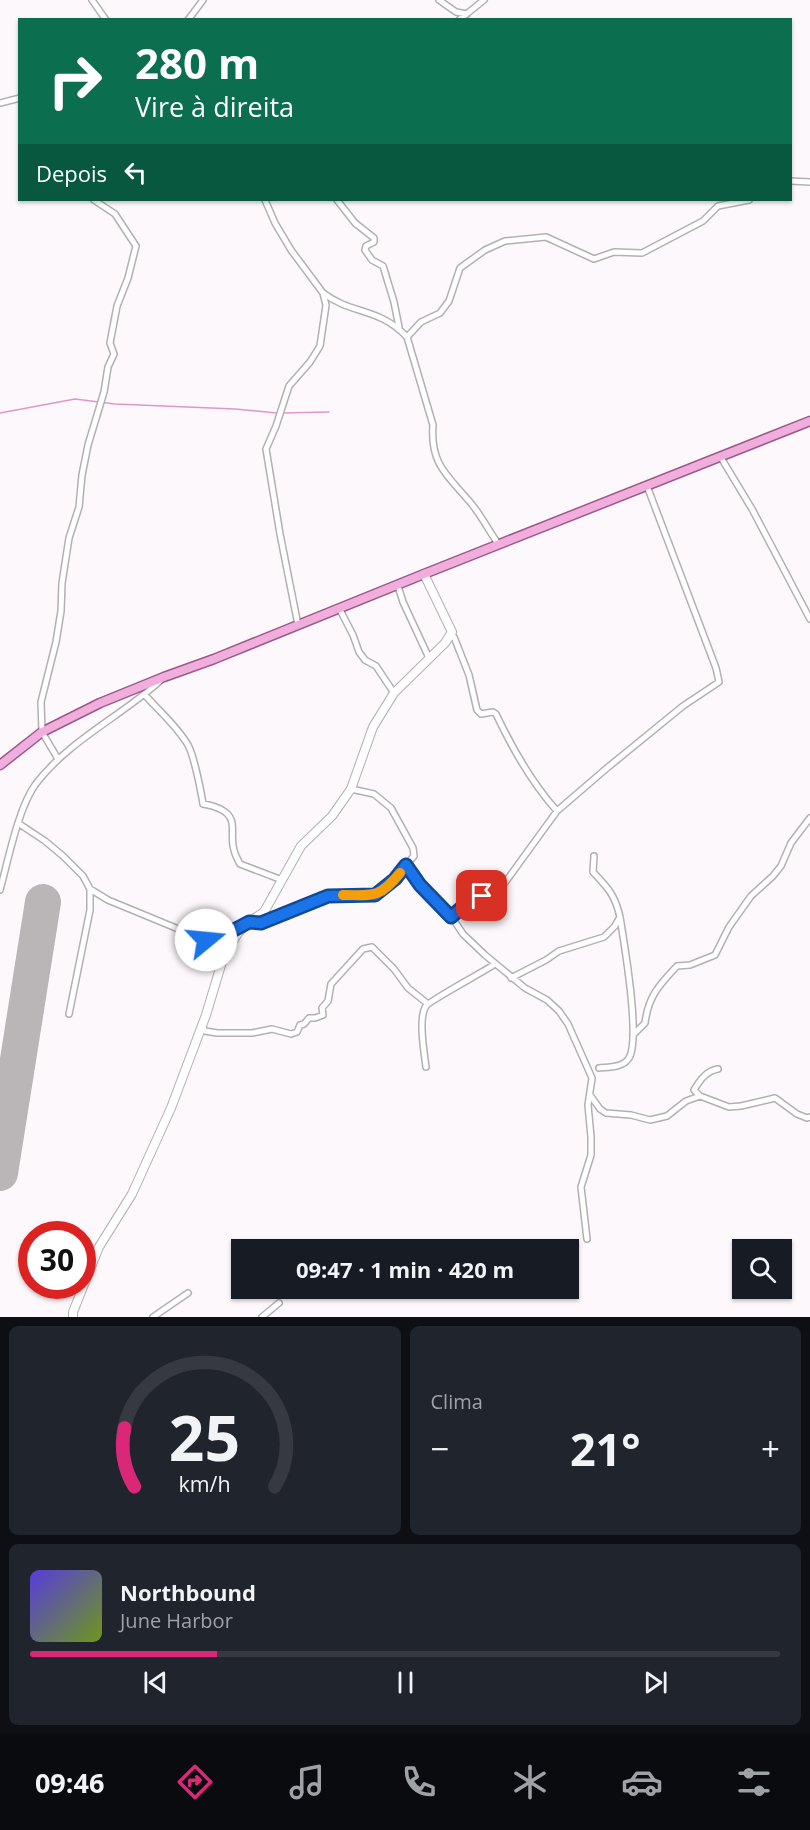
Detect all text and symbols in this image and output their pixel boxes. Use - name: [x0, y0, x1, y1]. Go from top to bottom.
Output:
- text: 280 m: [135, 34, 259, 91]
- icon: right: [36, 42, 114, 120]
- text: Vire à direita: [135, 88, 294, 125]
- icon: left: [119, 156, 152, 189]
- text: Depois: [36, 158, 107, 188]
- pin: [456, 870, 507, 921]
- icon: arrive: [465, 879, 498, 912]
- position arrow: [174, 908, 238, 972]
- speed limit sign: 30: [18, 1221, 96, 1299]
- map controls: [732, 1239, 792, 1299]
- button: search: [732, 1239, 792, 1299]
- text: 09:47 · 1 min · 420 m: [296, 1254, 514, 1284]
- text: Clima: [431, 1388, 483, 1415]
- text: 25: [169, 1394, 240, 1479]
- text: 21°: [570, 1418, 641, 1479]
- text: −: [431, 1426, 449, 1471]
- text: +: [761, 1426, 780, 1471]
- text: km/h: [179, 1470, 231, 1499]
- text: Northbound: [120, 1577, 256, 1607]
- text: June Harbor: [120, 1607, 233, 1634]
- icon: previous: [139, 1666, 172, 1699]
- icon: pause: [389, 1666, 422, 1699]
- icon: next: [639, 1666, 672, 1699]
- icon: directions: [174, 1761, 216, 1803]
- icon: music: [286, 1761, 328, 1803]
- icon: phone: [398, 1761, 440, 1803]
- icon: climate: [509, 1761, 551, 1803]
- icon: car: [621, 1761, 663, 1803]
- icon: filters: [733, 1761, 775, 1803]
- text: 09:46: [35, 1764, 104, 1801]

